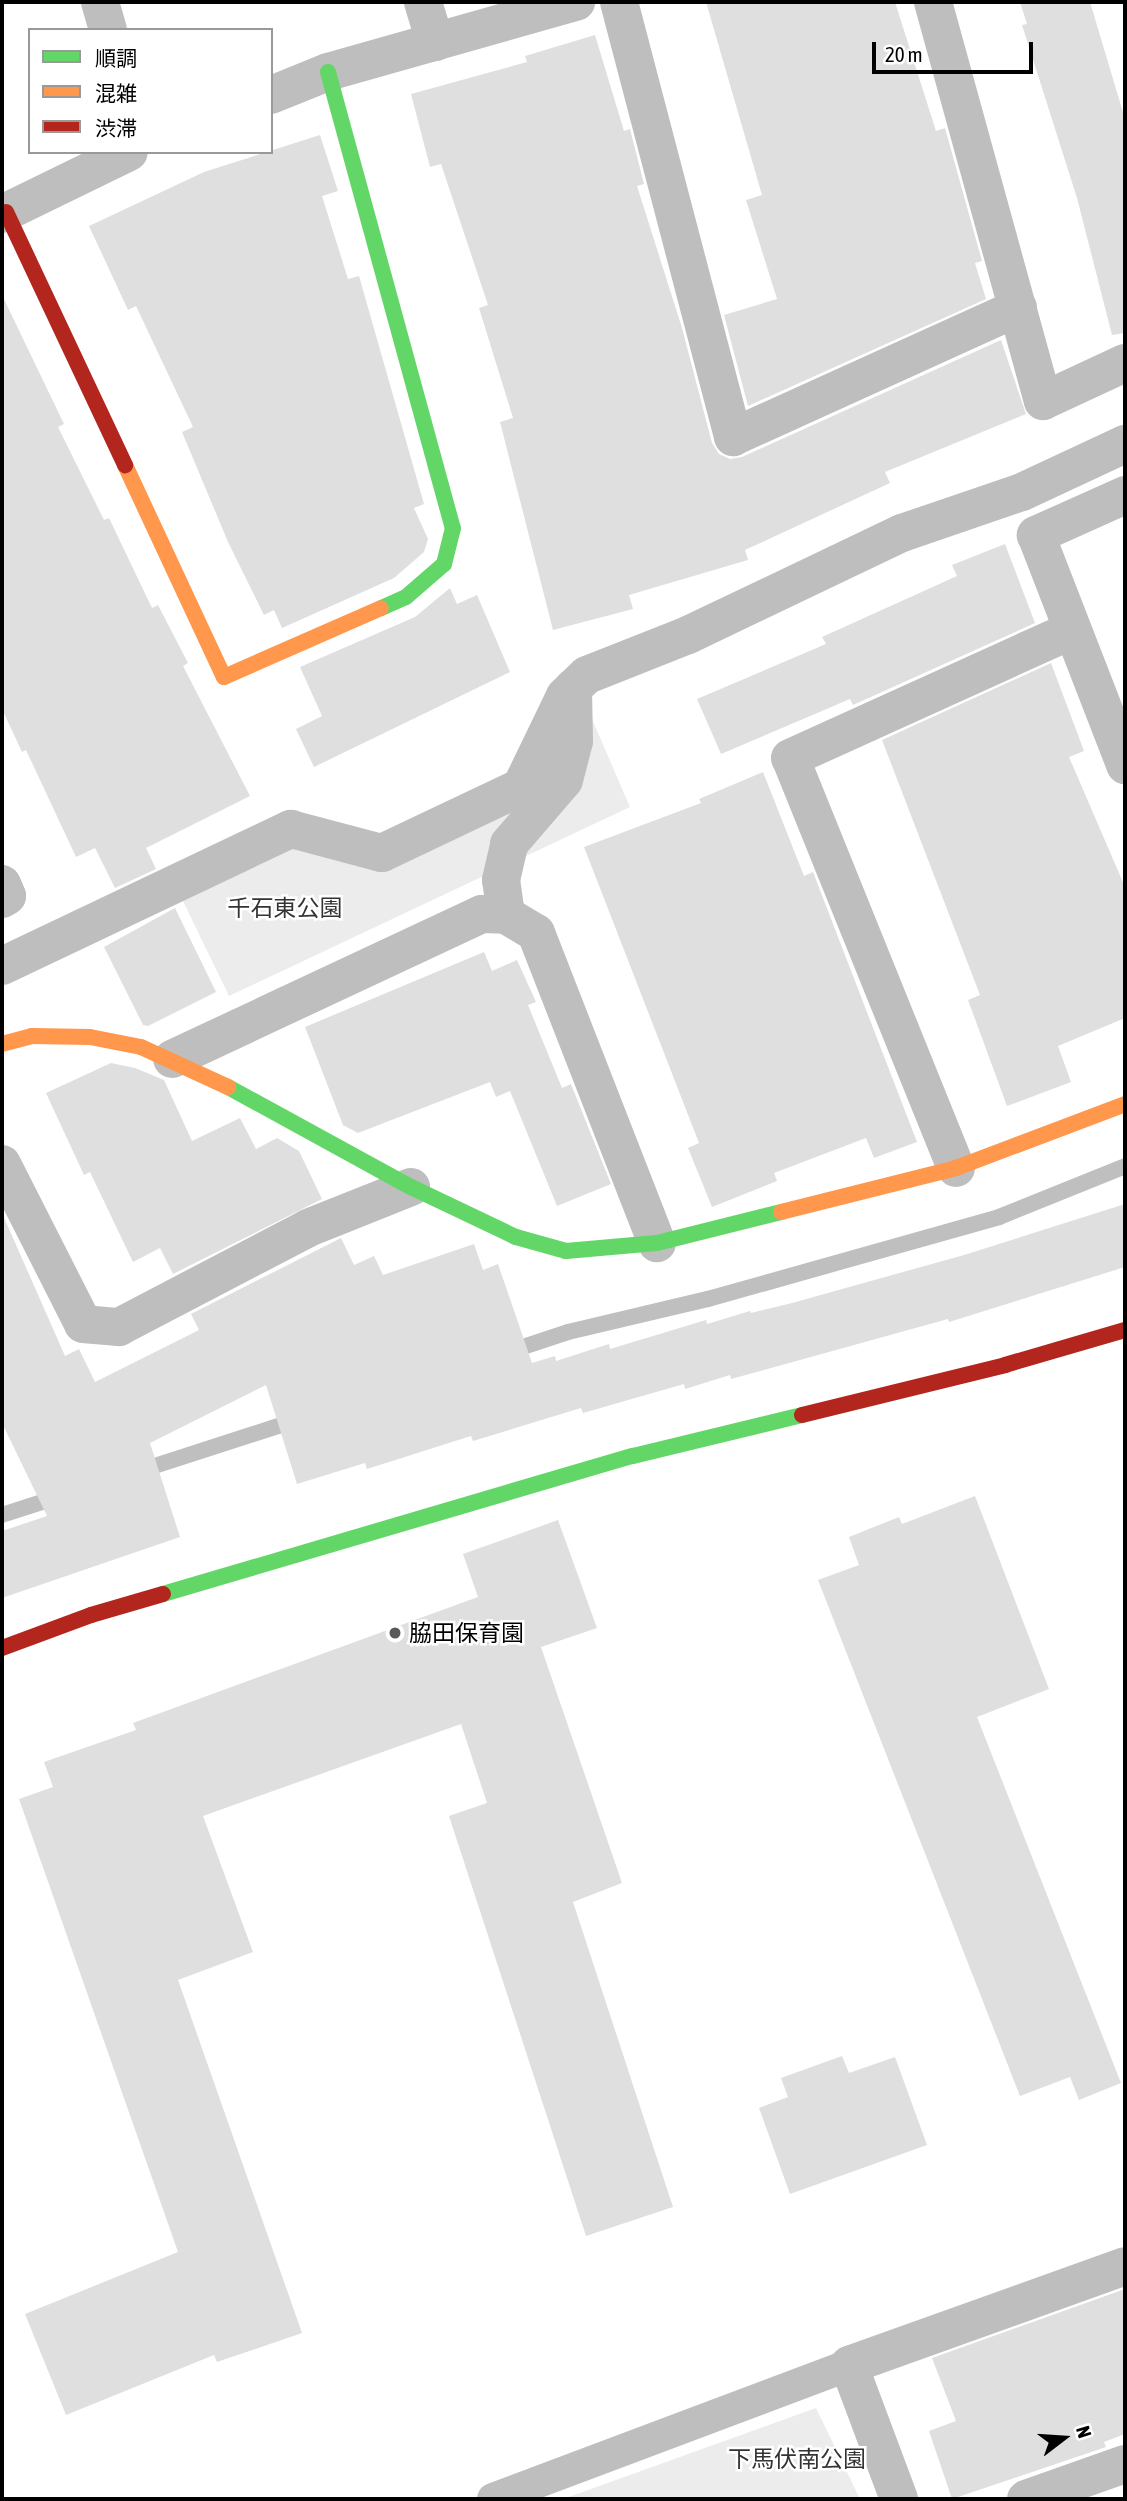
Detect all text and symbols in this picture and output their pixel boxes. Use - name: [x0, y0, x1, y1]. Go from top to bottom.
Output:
- legend: [28, 28, 273, 154]
- scale bar: [875, 28, 1036, 72]
- text: 20 m: [885, 42, 923, 66]
- text: 順調: [95, 46, 137, 70]
- text: 混雑: [95, 81, 137, 105]
- text: 渋滞: [95, 116, 137, 140]
- park label: 千石東公園: [228, 894, 342, 922]
- place label: 脇田保育園: [409, 1619, 524, 1647]
- marker: 脇田保育園: [387, 1625, 403, 1641]
- north arrow: [1029, 2403, 1099, 2473]
- text: N: [1072, 2423, 1096, 2440]
- park label: 下馬伏南公園: [728, 2445, 866, 2473]

